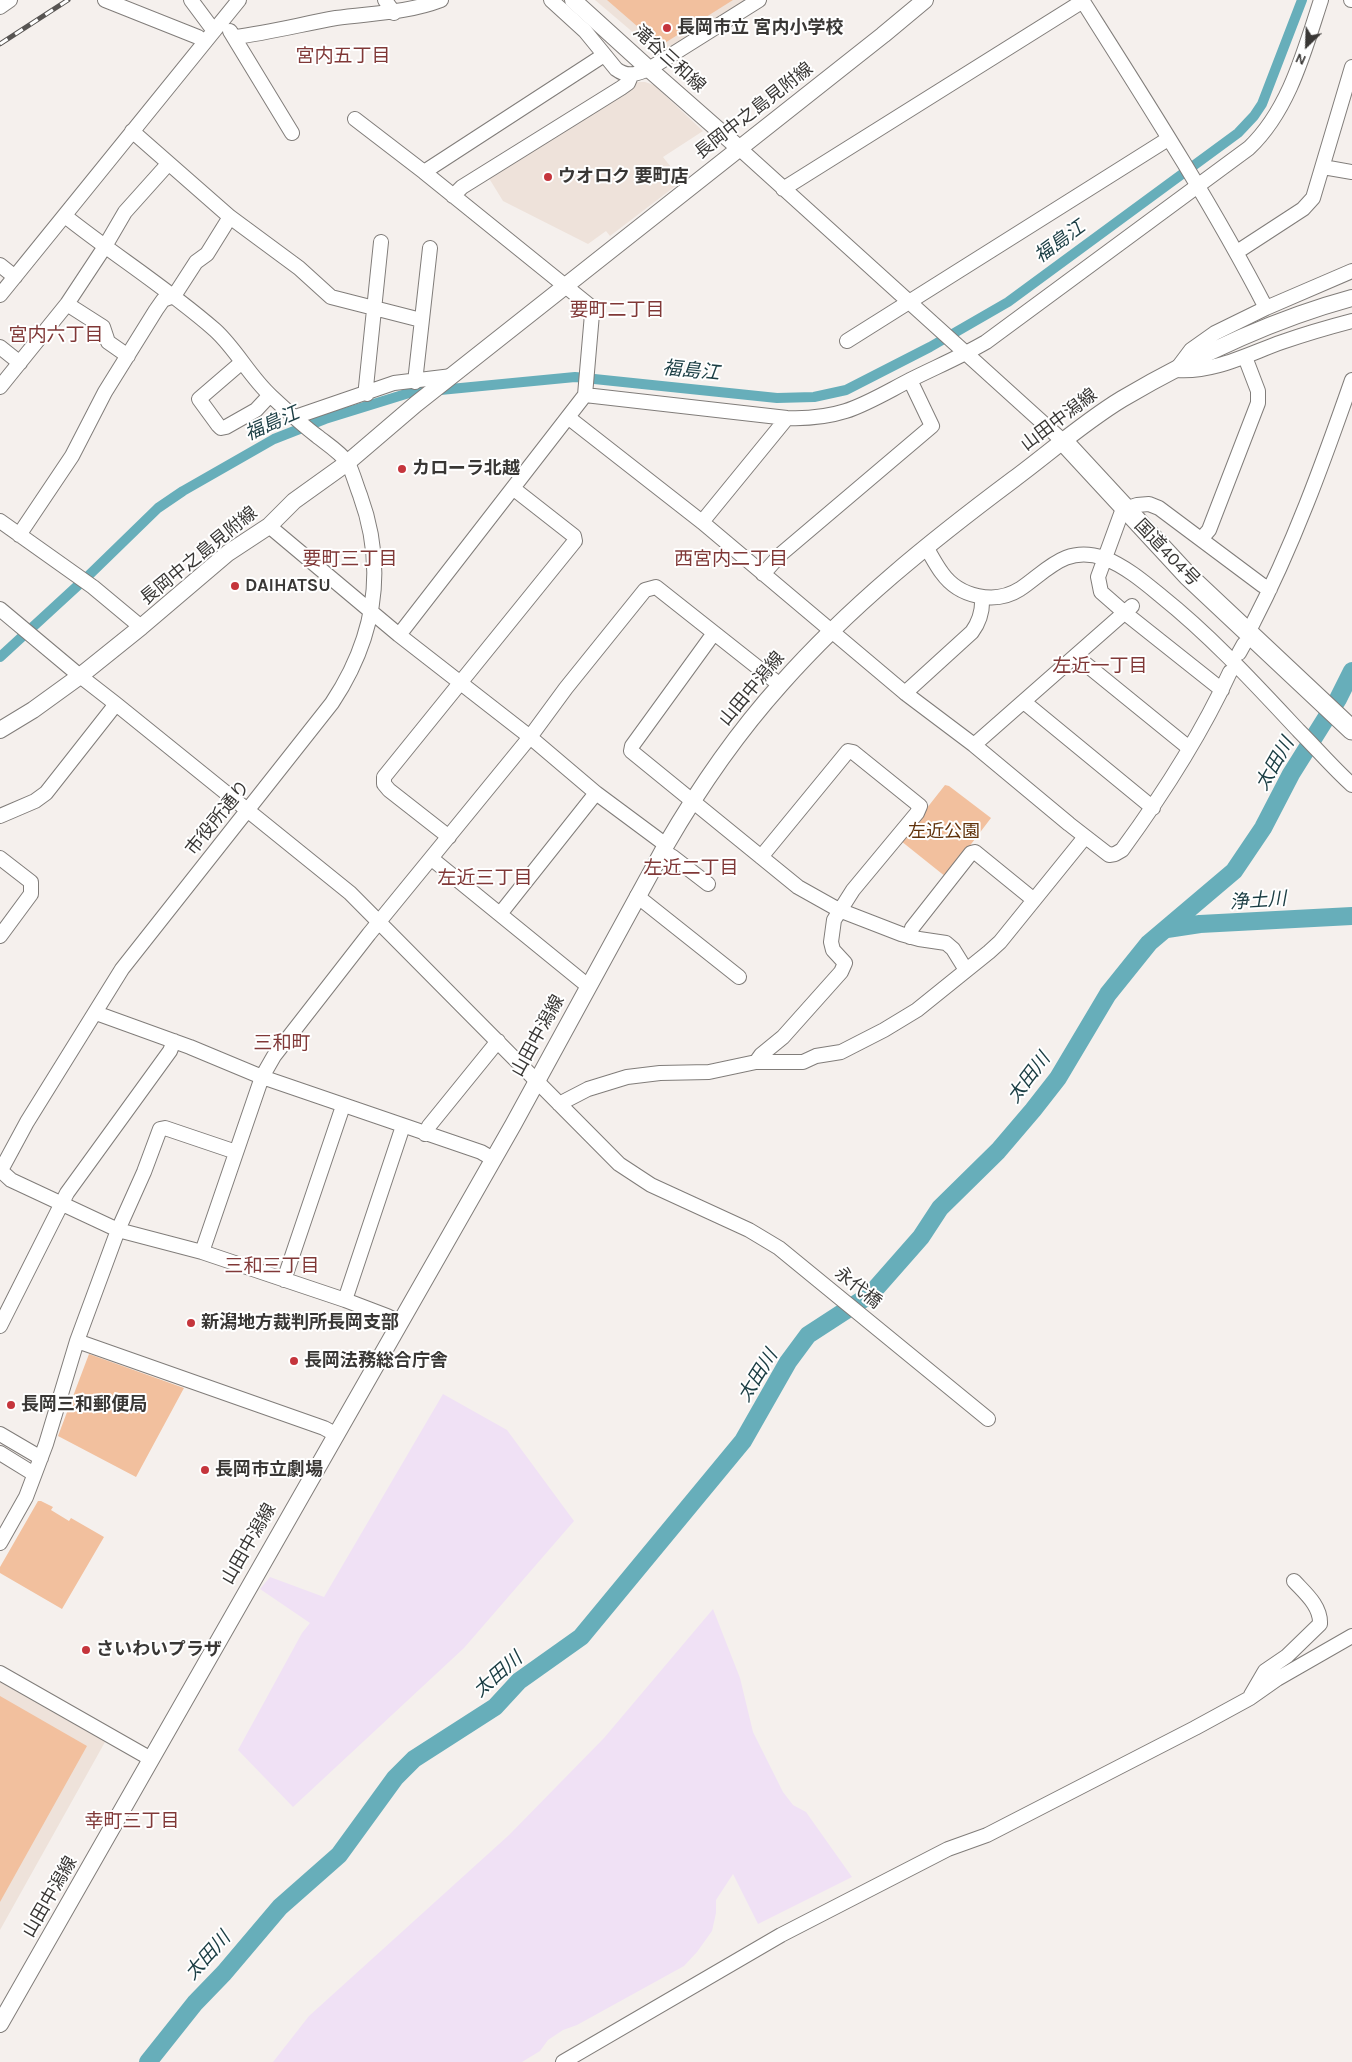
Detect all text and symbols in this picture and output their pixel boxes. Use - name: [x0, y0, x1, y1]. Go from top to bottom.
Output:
- place label: 長岡市立 宮内小学校: [677, 17, 844, 39]
- north arrow: [1282, 20, 1332, 70]
- street label: 滝谷三和線: [628, 21, 710, 97]
- marker: 長岡市立 宮内小学校: [661, 22, 673, 34]
- district label: 宮内五丁目: [296, 46, 390, 68]
- text: N: [1293, 49, 1309, 69]
- street label: 長岡中之島見附線: [691, 58, 817, 164]
- place label: ウオロク 要町店: [558, 166, 689, 188]
- marker: ウオロク 要町店: [542, 171, 554, 183]
- water label: 福島江: [1030, 216, 1090, 268]
- district label: 要町二丁目: [570, 300, 664, 322]
- district label: 宮内六丁目: [9, 325, 103, 347]
- water label: 福島江: [661, 357, 721, 385]
- street label: 山田中潟線: [1017, 384, 1101, 456]
- water label: 福島江: [241, 402, 303, 446]
- place label: カローラ北越: [412, 458, 520, 480]
- marker: カローラ北越: [396, 463, 408, 475]
- street label: 長岡中之島見附線: [136, 502, 262, 610]
- street label: 国道404号: [1130, 515, 1204, 591]
- district label: 要町三丁目: [303, 549, 397, 571]
- district label: 西宮内二丁目: [674, 549, 788, 571]
- place label: DAIHATSU: [245, 575, 331, 597]
- marker: DAIHATSU: [229, 580, 241, 592]
- street label: 山田中潟線: [715, 648, 789, 730]
- district label: 左近一丁目: [1053, 656, 1147, 678]
- water label: 太田川: [1251, 734, 1299, 794]
- street label: 市役所通り: [181, 776, 255, 860]
- park label: 左近公園: [908, 821, 980, 843]
- district label: 左近二丁目: [644, 858, 738, 880]
- district label: 左近三丁目: [438, 868, 532, 890]
- water label: 浄土川: [1229, 888, 1287, 914]
- street label: 山田中潟線: [507, 991, 569, 1081]
- district label: 三和町: [254, 1033, 310, 1055]
- water label: 太田川: [1003, 1048, 1055, 1108]
- district label: 三和三丁目: [225, 1256, 319, 1278]
- street label: 永代橋: [830, 1263, 886, 1313]
- place label: 新潟地方裁判所長岡支部: [201, 1312, 399, 1334]
- marker: 新潟地方裁判所長岡支部: [185, 1317, 197, 1329]
- water label: 太田川: [733, 1346, 783, 1406]
- place label: 長岡法務総合庁舎: [304, 1350, 448, 1372]
- marker: 長岡法務総合庁舎: [288, 1355, 300, 1367]
- place label: 長岡三和郵便局: [21, 1394, 147, 1416]
- marker: 長岡三和郵便局: [5, 1399, 17, 1411]
- place label: 長岡市立劇場: [215, 1459, 323, 1481]
- marker: 長岡市立劇場: [199, 1464, 211, 1476]
- street label: 山田中潟線: [217, 1500, 281, 1588]
- place label: さいわいプラザ: [96, 1639, 222, 1661]
- marker: さいわいプラザ: [80, 1644, 92, 1656]
- water label: 太田川: [469, 1648, 527, 1702]
- district label: 幸町三丁目: [85, 1811, 179, 1833]
- street label: 山田中潟線: [18, 1853, 82, 1941]
- water label: 太田川: [180, 1927, 236, 1985]

